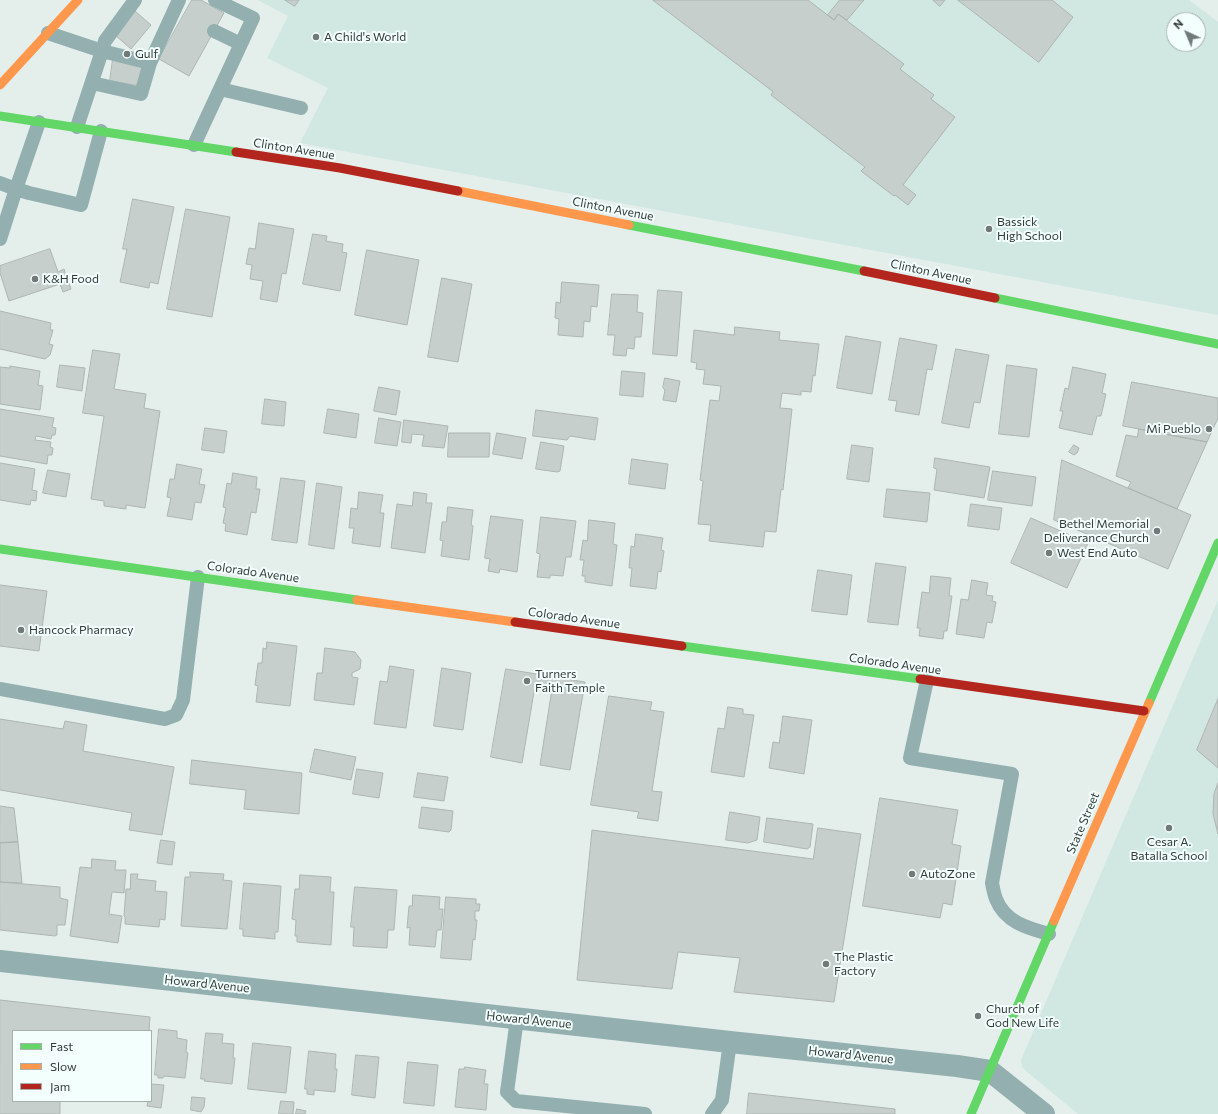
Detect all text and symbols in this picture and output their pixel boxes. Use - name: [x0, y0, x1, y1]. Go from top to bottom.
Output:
- north arrow: [1166, 12, 1206, 52]
- text: N: [1171, 16, 1185, 31]
- place label: A Child's World: [324, 30, 406, 44]
- marker: A Child's World: [311, 32, 321, 42]
- place label: Gulf: [135, 47, 158, 61]
- marker: Gulf: [122, 49, 132, 59]
- street label: Clinton Avenue: [252, 135, 336, 163]
- street label: Clinton Avenue: [571, 194, 655, 224]
- place label: Bassick High School: [997, 215, 1062, 243]
- marker: Bassick High School: [984, 224, 994, 234]
- street label: Clinton Avenue: [889, 256, 973, 288]
- place label: K&H Food: [43, 272, 99, 286]
- marker: K&H Food: [30, 274, 40, 284]
- place label: Mi Pueblo: [1146, 422, 1201, 436]
- marker: Mi Pueblo: [1204, 424, 1214, 434]
- place label: Bethel Memorial Deliverance Church: [1044, 517, 1149, 545]
- marker: Bethel Memorial Deliverance Church: [1152, 526, 1162, 536]
- place label: West End Auto: [1057, 546, 1137, 560]
- marker: West End Auto: [1044, 548, 1054, 558]
- street label: Colorado Avenue: [206, 558, 300, 586]
- street label: Colorado Avenue: [527, 604, 621, 632]
- place label: Hancock Pharmacy: [29, 623, 133, 637]
- marker: Hancock Pharmacy: [16, 625, 26, 635]
- street label: Colorado Avenue: [848, 650, 942, 678]
- place label: Turners Faith Temple: [535, 667, 605, 695]
- marker: Turners Faith Temple: [522, 676, 532, 686]
- street label: State Street: [1064, 790, 1102, 856]
- marker: Cesar A. Batalla School: [1164, 823, 1174, 833]
- place label: Cesar A. Batalla School: [1130, 835, 1208, 863]
- place label: AutoZone: [920, 867, 975, 881]
- marker: AutoZone: [907, 869, 917, 879]
- place label: The Plastic Factory: [834, 950, 893, 978]
- marker: The Plastic Factory: [821, 959, 831, 969]
- street label: Howard Avenue: [164, 972, 250, 996]
- place label: Church of God New Life: [986, 1002, 1059, 1030]
- street label: Howard Avenue: [486, 1008, 572, 1032]
- marker: Church of God New Life: [973, 1011, 983, 1021]
- legend: [12, 1030, 152, 1102]
- text: Fast: [50, 1039, 73, 1053]
- street label: Howard Avenue: [808, 1043, 894, 1067]
- text: Slow: [50, 1059, 77, 1073]
- text: Jam: [50, 1079, 70, 1093]

